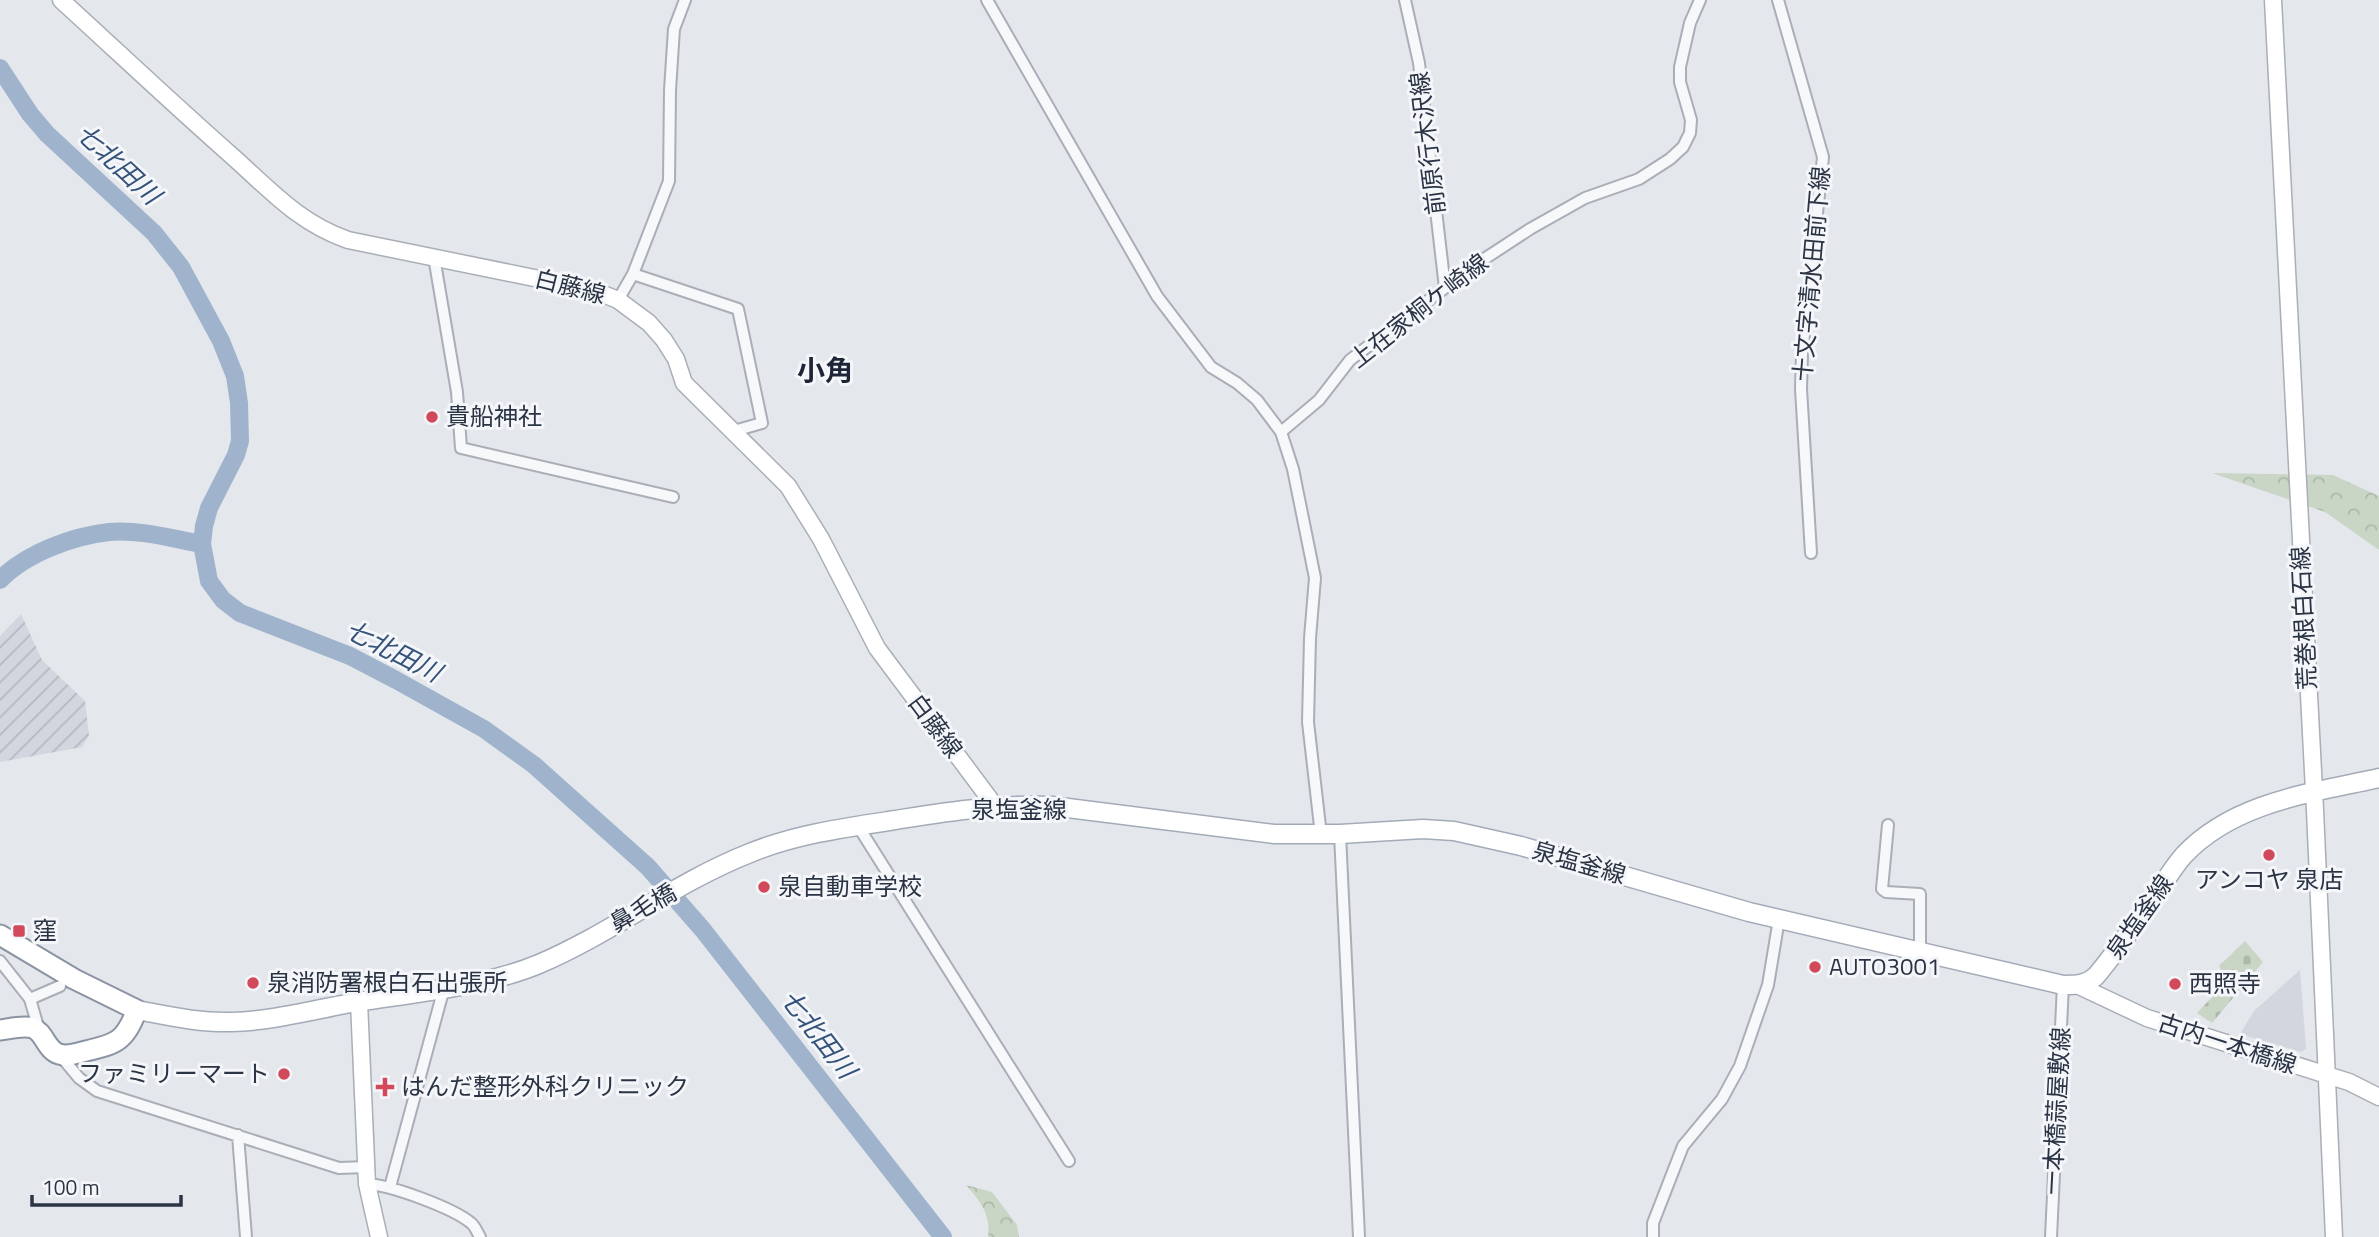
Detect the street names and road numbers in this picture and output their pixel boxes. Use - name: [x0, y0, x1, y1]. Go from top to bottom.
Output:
- street label: 前原行木沢線: [1400, 69, 1454, 217]
- street label: 十文字清水田前下線: [1784, 165, 1838, 383]
- street label: 上在家桐ケ崎線: [1341, 244, 1496, 376]
- street label: 白藤線: [531, 260, 610, 312]
- street label: 荒巻根白石線: [2281, 545, 2325, 691]
- street label: 白藤線: [900, 686, 972, 765]
- street label: 泉塩釜線: [971, 791, 1067, 827]
- street label: 泉塩釜線: [1528, 832, 1630, 893]
- street label: 泉塩釜線: [2097, 867, 2181, 966]
- street label: 鼻毛橋: [602, 874, 683, 940]
- street label: 古内一本橋線: [2153, 1004, 2301, 1082]
- street label: 一本橋蒜屋敷線: [2034, 1026, 2078, 1196]

